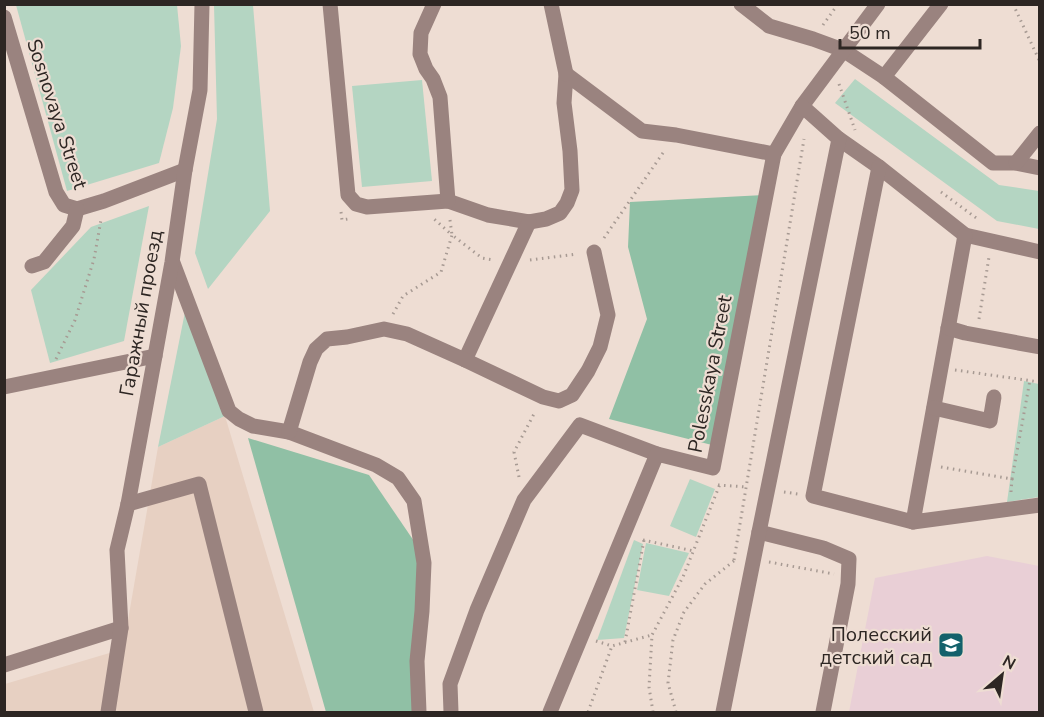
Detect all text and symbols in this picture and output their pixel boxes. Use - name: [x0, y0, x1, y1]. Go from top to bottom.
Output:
- scale bar: [840, 12, 980, 50]
- text: 50 m: [849, 21, 891, 45]
- street label: Sosnovaya Street: [20, 35, 94, 193]
- street label: Гаражный проезд: [113, 228, 169, 398]
- street label: Polesskaya Street: [681, 292, 739, 455]
- place label: Полесский детский сад: [820, 621, 932, 671]
- school or university icon: Полесский детский сад: [936, 630, 966, 660]
- north arrow: [972, 645, 1032, 705]
- text: N: [998, 650, 1019, 675]

